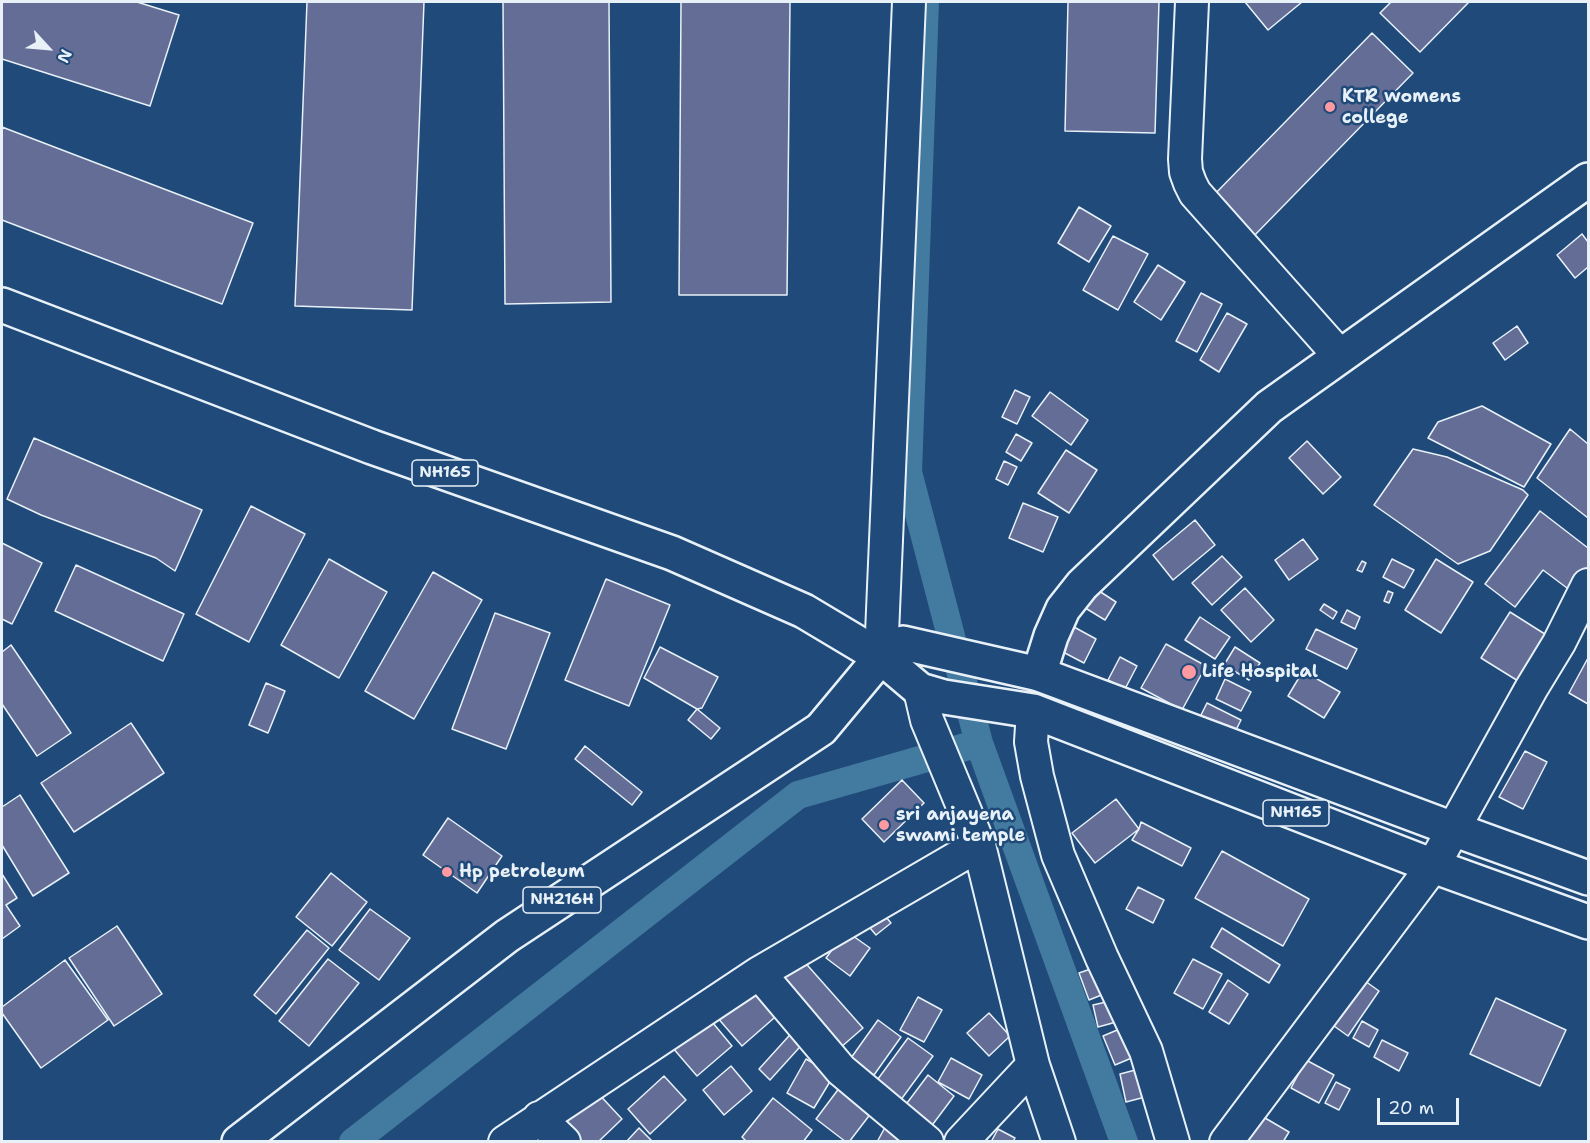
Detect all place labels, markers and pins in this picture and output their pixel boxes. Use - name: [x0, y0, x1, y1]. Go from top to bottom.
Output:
- place label: KTR womens college: [1342, 86, 1461, 128]
- marker: KTR womens college: [1323, 100, 1337, 114]
- place label: Life Hospital: [1202, 661, 1318, 683]
- marker: Life Hospital: [1180, 663, 1198, 681]
- place label: sri anjayena swami temple: [896, 804, 1025, 846]
- marker: sri anjayena swami temple: [877, 818, 891, 832]
- place label: Hp petroleum: [459, 861, 585, 883]
- marker: Hp petroleum: [440, 865, 454, 879]

